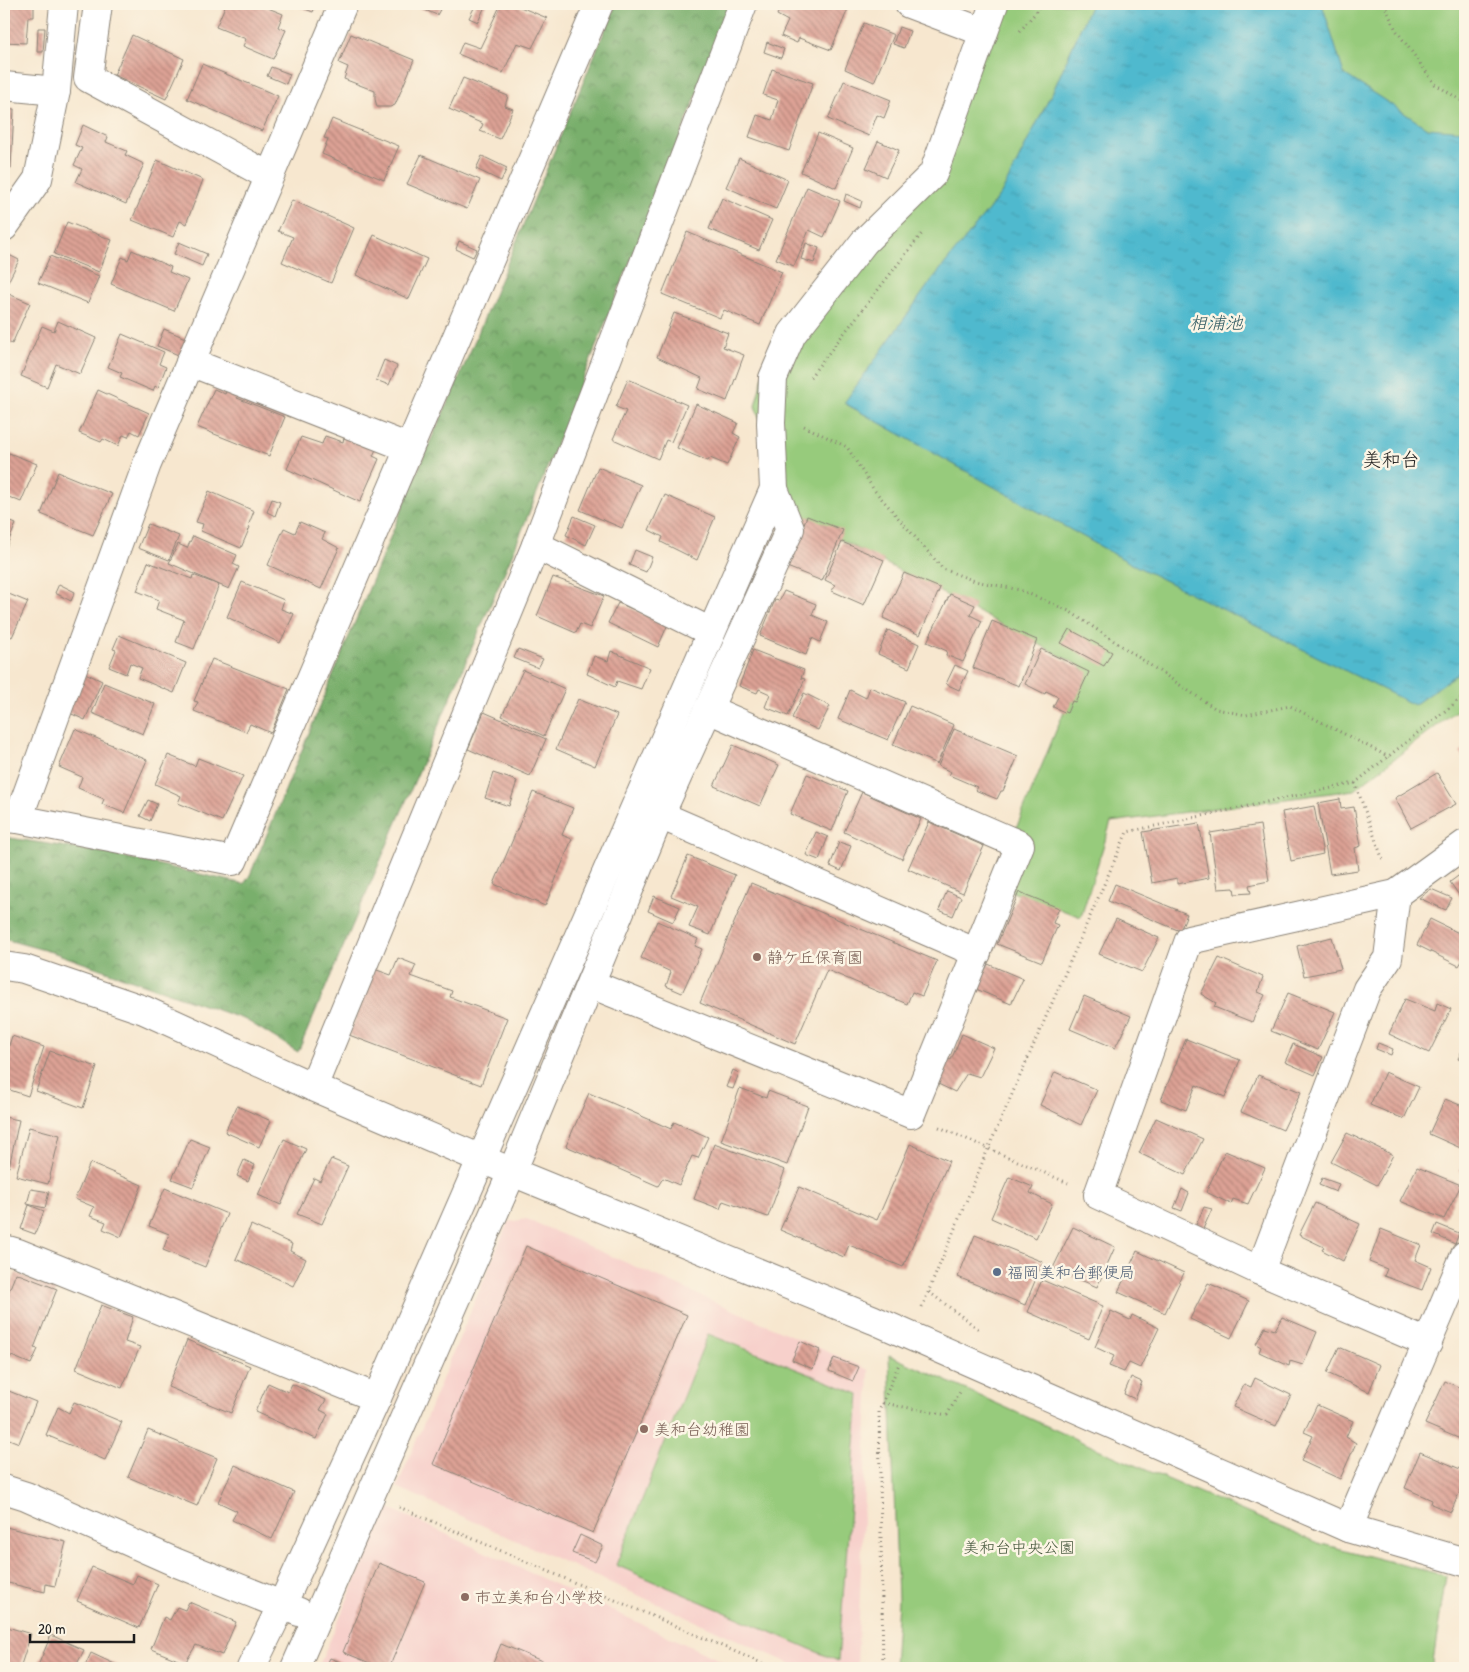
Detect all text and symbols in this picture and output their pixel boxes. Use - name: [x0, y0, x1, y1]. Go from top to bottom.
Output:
- water label: 相浦池: [1189, 310, 1244, 335]
- district label: 美和台: [1362, 446, 1420, 472]
- place label: 静ケ丘保育園: [767, 946, 863, 968]
- marker: 静ケ丘保育園: [751, 951, 763, 963]
- place label: 福岡美和台郵便局: [1007, 1261, 1135, 1283]
- marker: 福岡美和台郵便局: [991, 1266, 1003, 1278]
- place label: 美和台幼稚園: [654, 1418, 750, 1440]
- marker: 美和台幼稚園: [638, 1423, 650, 1435]
- park label: 美和台中央公園: [963, 1536, 1075, 1558]
- place label: 市立美和台小学校: [475, 1586, 603, 1608]
- marker: 市立美和台小学校: [459, 1591, 471, 1603]
- scale bar: [30, 1612, 134, 1644]
- text: 20 m: [38, 1618, 65, 1639]

